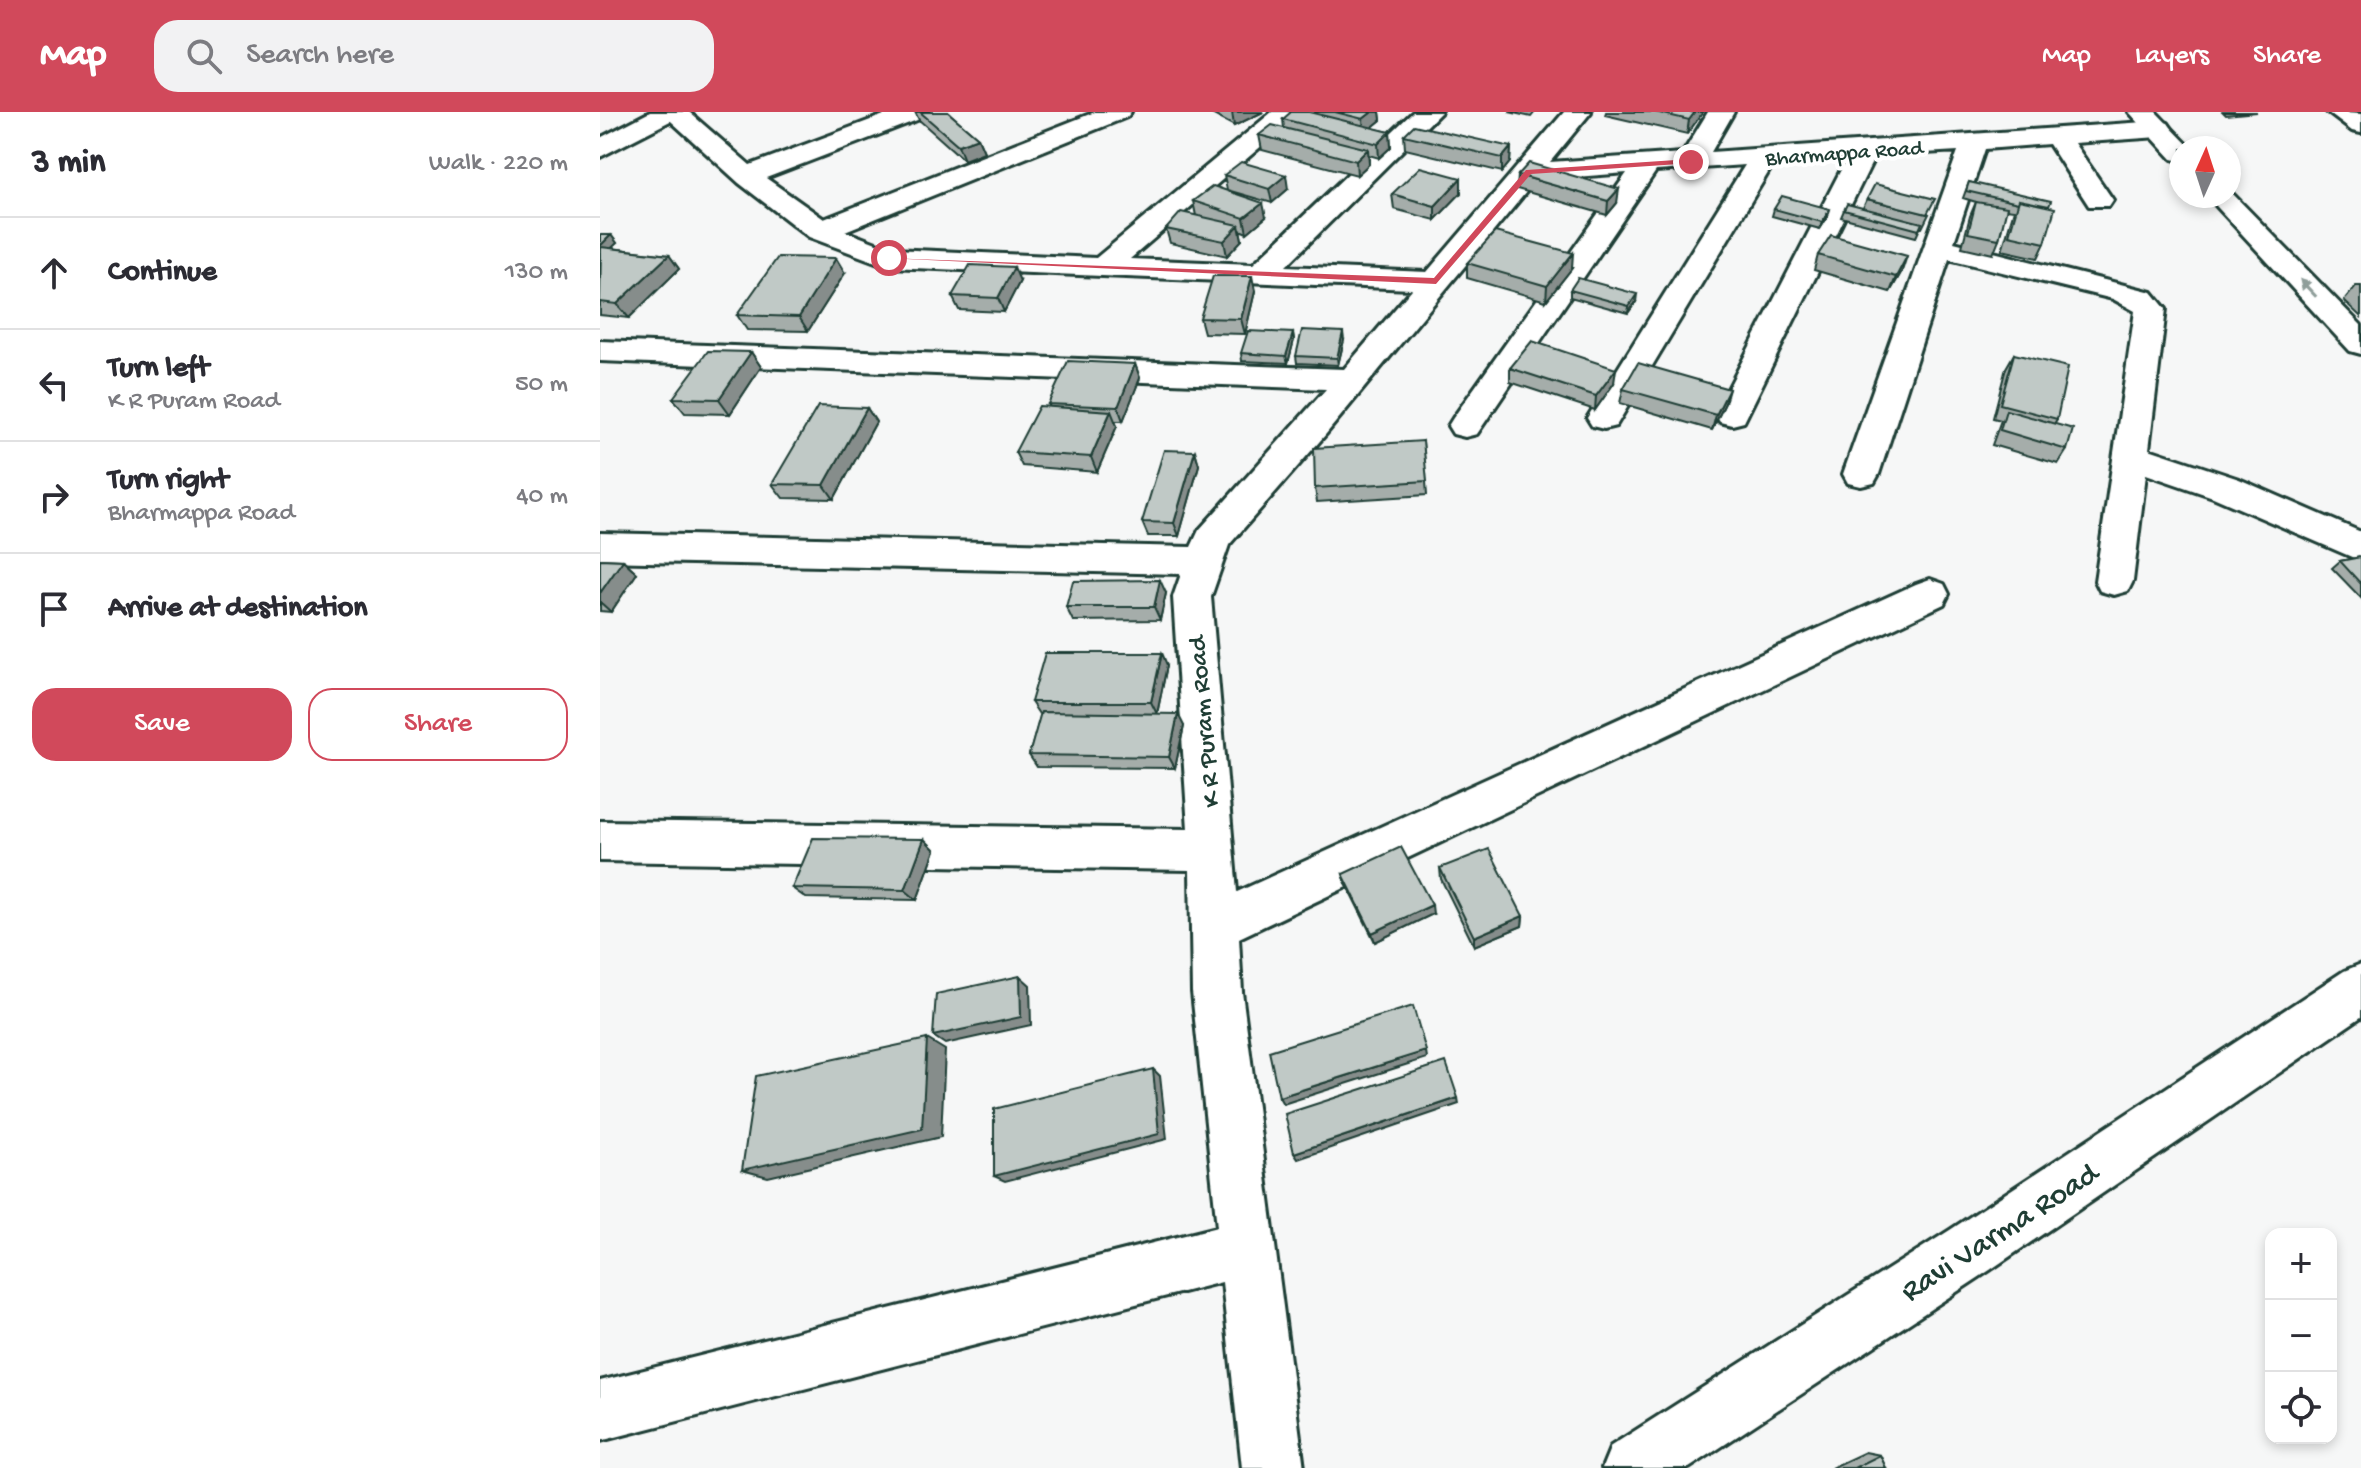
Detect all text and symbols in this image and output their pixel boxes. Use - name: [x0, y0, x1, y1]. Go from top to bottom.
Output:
- search box: [154, 20, 714, 92]
- text: Map: [40, 34, 106, 78]
- icon: search: [182, 34, 226, 78]
- text: Search here: [246, 39, 394, 74]
- text: Map: [2042, 40, 2091, 73]
- text: Layers: [2135, 40, 2209, 73]
- text: Share: [2253, 40, 2321, 73]
- street label: Bharmappa Road: [1764, 136, 1926, 174]
- north arrow: [2169, 136, 2241, 208]
- text: 3 min: [32, 144, 105, 184]
- route end: [1673, 144, 1709, 180]
- text: Walk · 220 m: [429, 149, 568, 180]
- route start: [871, 240, 907, 276]
- icon: ahead: [32, 251, 76, 295]
- text: Continue: [108, 256, 217, 291]
- text: 130 m: [505, 258, 568, 289]
- one-way arrow: [2299, 278, 2317, 297]
- text: Turn left: [108, 352, 209, 387]
- icon: left: [32, 363, 76, 407]
- text: 50 m: [515, 370, 568, 401]
- text: K R Puram Road: [108, 387, 280, 418]
- text: Turn right: [108, 464, 228, 499]
- icon: right: [32, 475, 76, 519]
- text: 40 m: [516, 482, 568, 513]
- text: Bharmappa Road: [108, 499, 295, 530]
- icon: arrive: [32, 587, 76, 631]
- text: Arrive at destination: [108, 592, 368, 627]
- street label: K R Puram Road: [1183, 633, 1229, 809]
- button: Save: [32, 688, 292, 761]
- button: Share: [308, 688, 568, 761]
- street label: Ravi Varma Road: [1895, 1155, 2109, 1312]
- map controls: [2265, 1228, 2337, 1444]
- button: +: [2265, 1228, 2337, 1300]
- button: −: [2265, 1300, 2337, 1372]
- button: locate: [2265, 1372, 2337, 1444]

